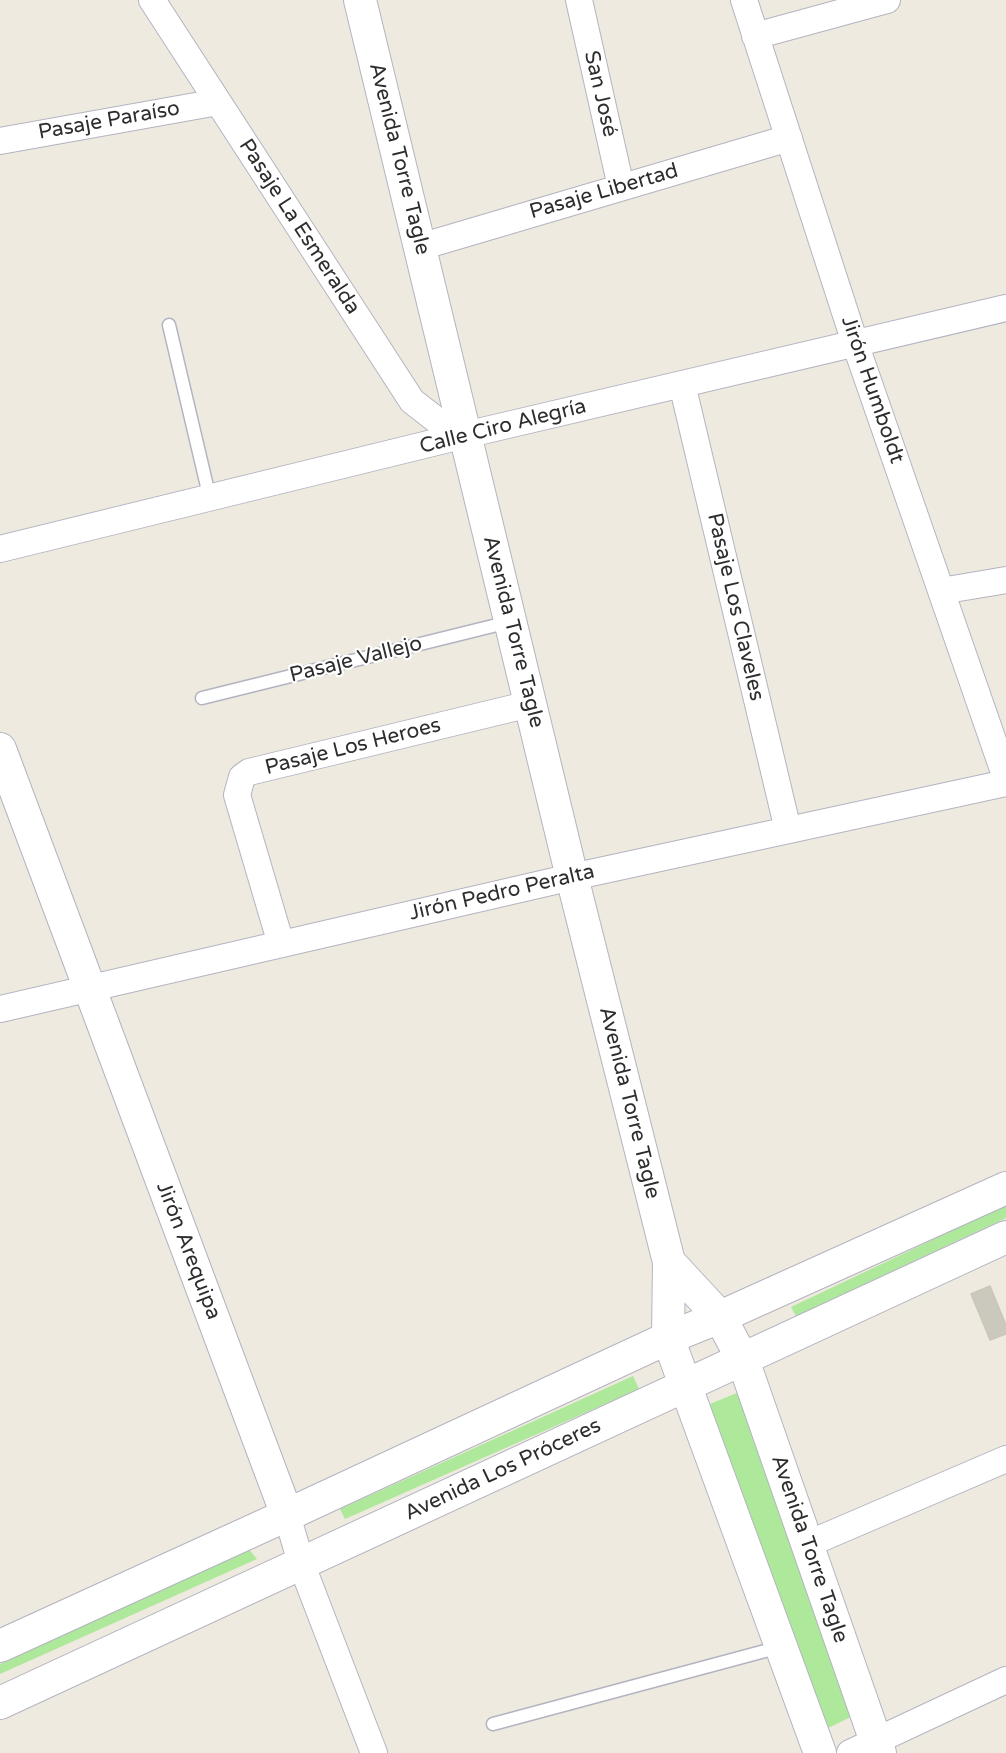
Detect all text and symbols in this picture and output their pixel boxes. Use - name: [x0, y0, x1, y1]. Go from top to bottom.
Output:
- street label: San José: [578, 49, 622, 139]
- street label: Avenida Torre Tagle: [363, 60, 435, 258]
- street label: Pasaje Paraíso: [36, 96, 182, 146]
- street label: Pasaje La Esmeralda: [233, 135, 365, 319]
- street label: Pasaje Libertad: [527, 159, 681, 225]
- street label: Jirón Humboldt: [835, 313, 909, 467]
- street label: Calle Ciro Alegría: [417, 394, 589, 460]
- street label: Pasaje Los Claveles: [701, 511, 769, 703]
- street label: Avenida Torre Tagle: [477, 533, 549, 731]
- street label: Pasaje Vallejo: [287, 631, 425, 689]
- street label: Pasaje Los Heroes: [263, 713, 443, 781]
- street label: Jirón Pedro Peralta: [407, 859, 597, 927]
- street label: Avenida Torre Tagle: [593, 1004, 665, 1202]
- street label: Jirón Arequipa: [150, 1179, 226, 1323]
- street label: Avenida Los Próceres: [401, 1413, 605, 1527]
- street label: Avenida Torre Tagle: [765, 1452, 853, 1646]

